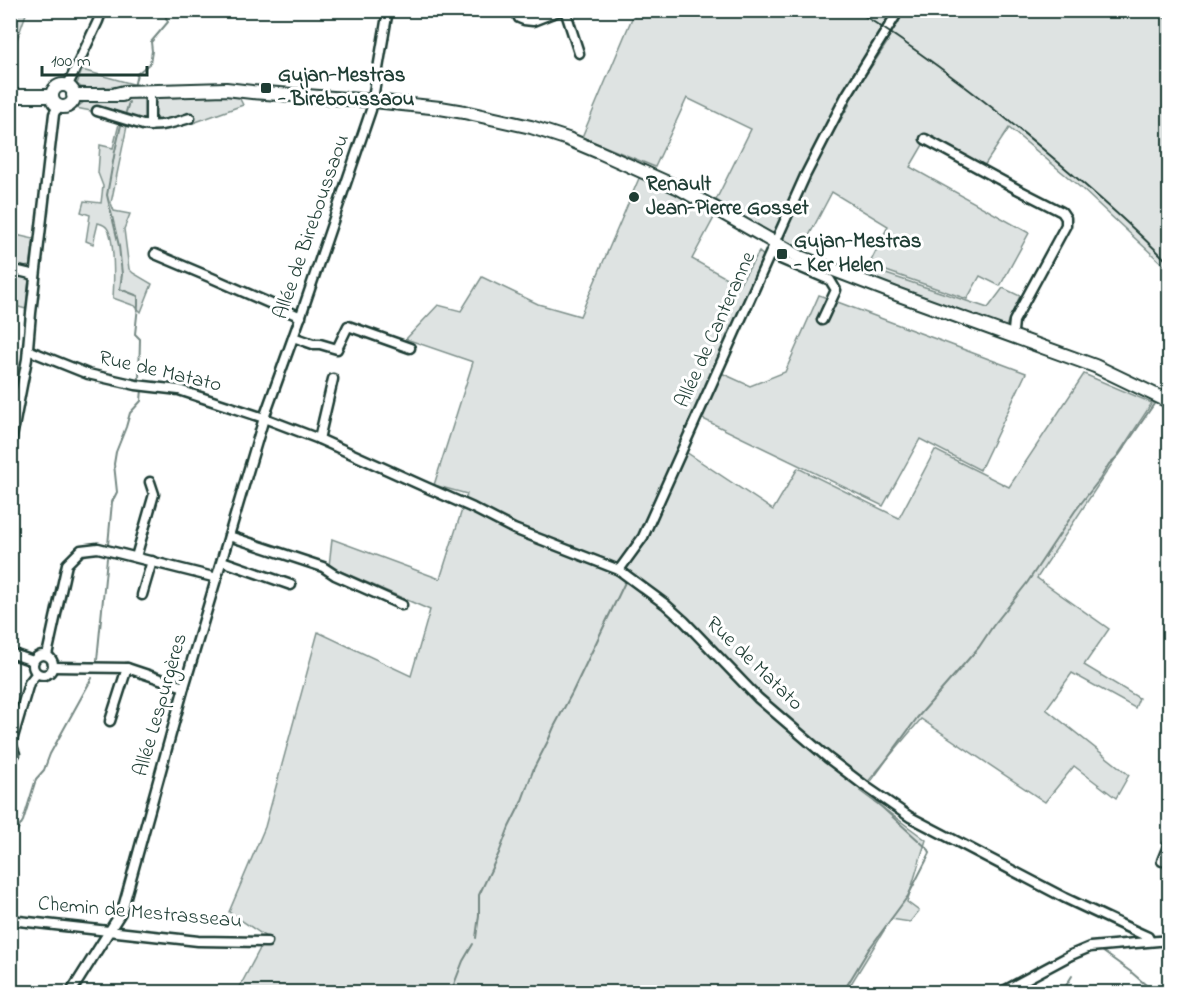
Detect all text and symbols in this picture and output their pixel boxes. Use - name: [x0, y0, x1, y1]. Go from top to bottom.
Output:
- scale bar: [42, 39, 147, 77]
- text: 100 m: [51, 49, 91, 75]
- place label: Gujan-Mestras - Bireboussaou: [277, 61, 415, 115]
- marker: Gujan-Mestras - Bireboussaou: [259, 81, 273, 95]
- street label: Allée de Bireboussaou: [266, 130, 358, 324]
- place label: Renault Jean-Pierre Gosset: [646, 170, 810, 224]
- marker: Renault Jean-Pierre Gosset: [627, 190, 641, 204]
- place label: Gujan-Mestras - Ker Helen: [793, 227, 922, 281]
- street label: Allée de Canteranne: [668, 247, 764, 413]
- marker: Gujan-Mestras - Ker Helen: [775, 247, 789, 261]
- street label: Rue de Matato: [96, 343, 224, 401]
- street label: Rue de Matato: [699, 610, 809, 718]
- street label: Allée Lespurgères: [126, 630, 198, 780]
- street label: Chemin de Mestrasseau: [37, 889, 243, 937]

